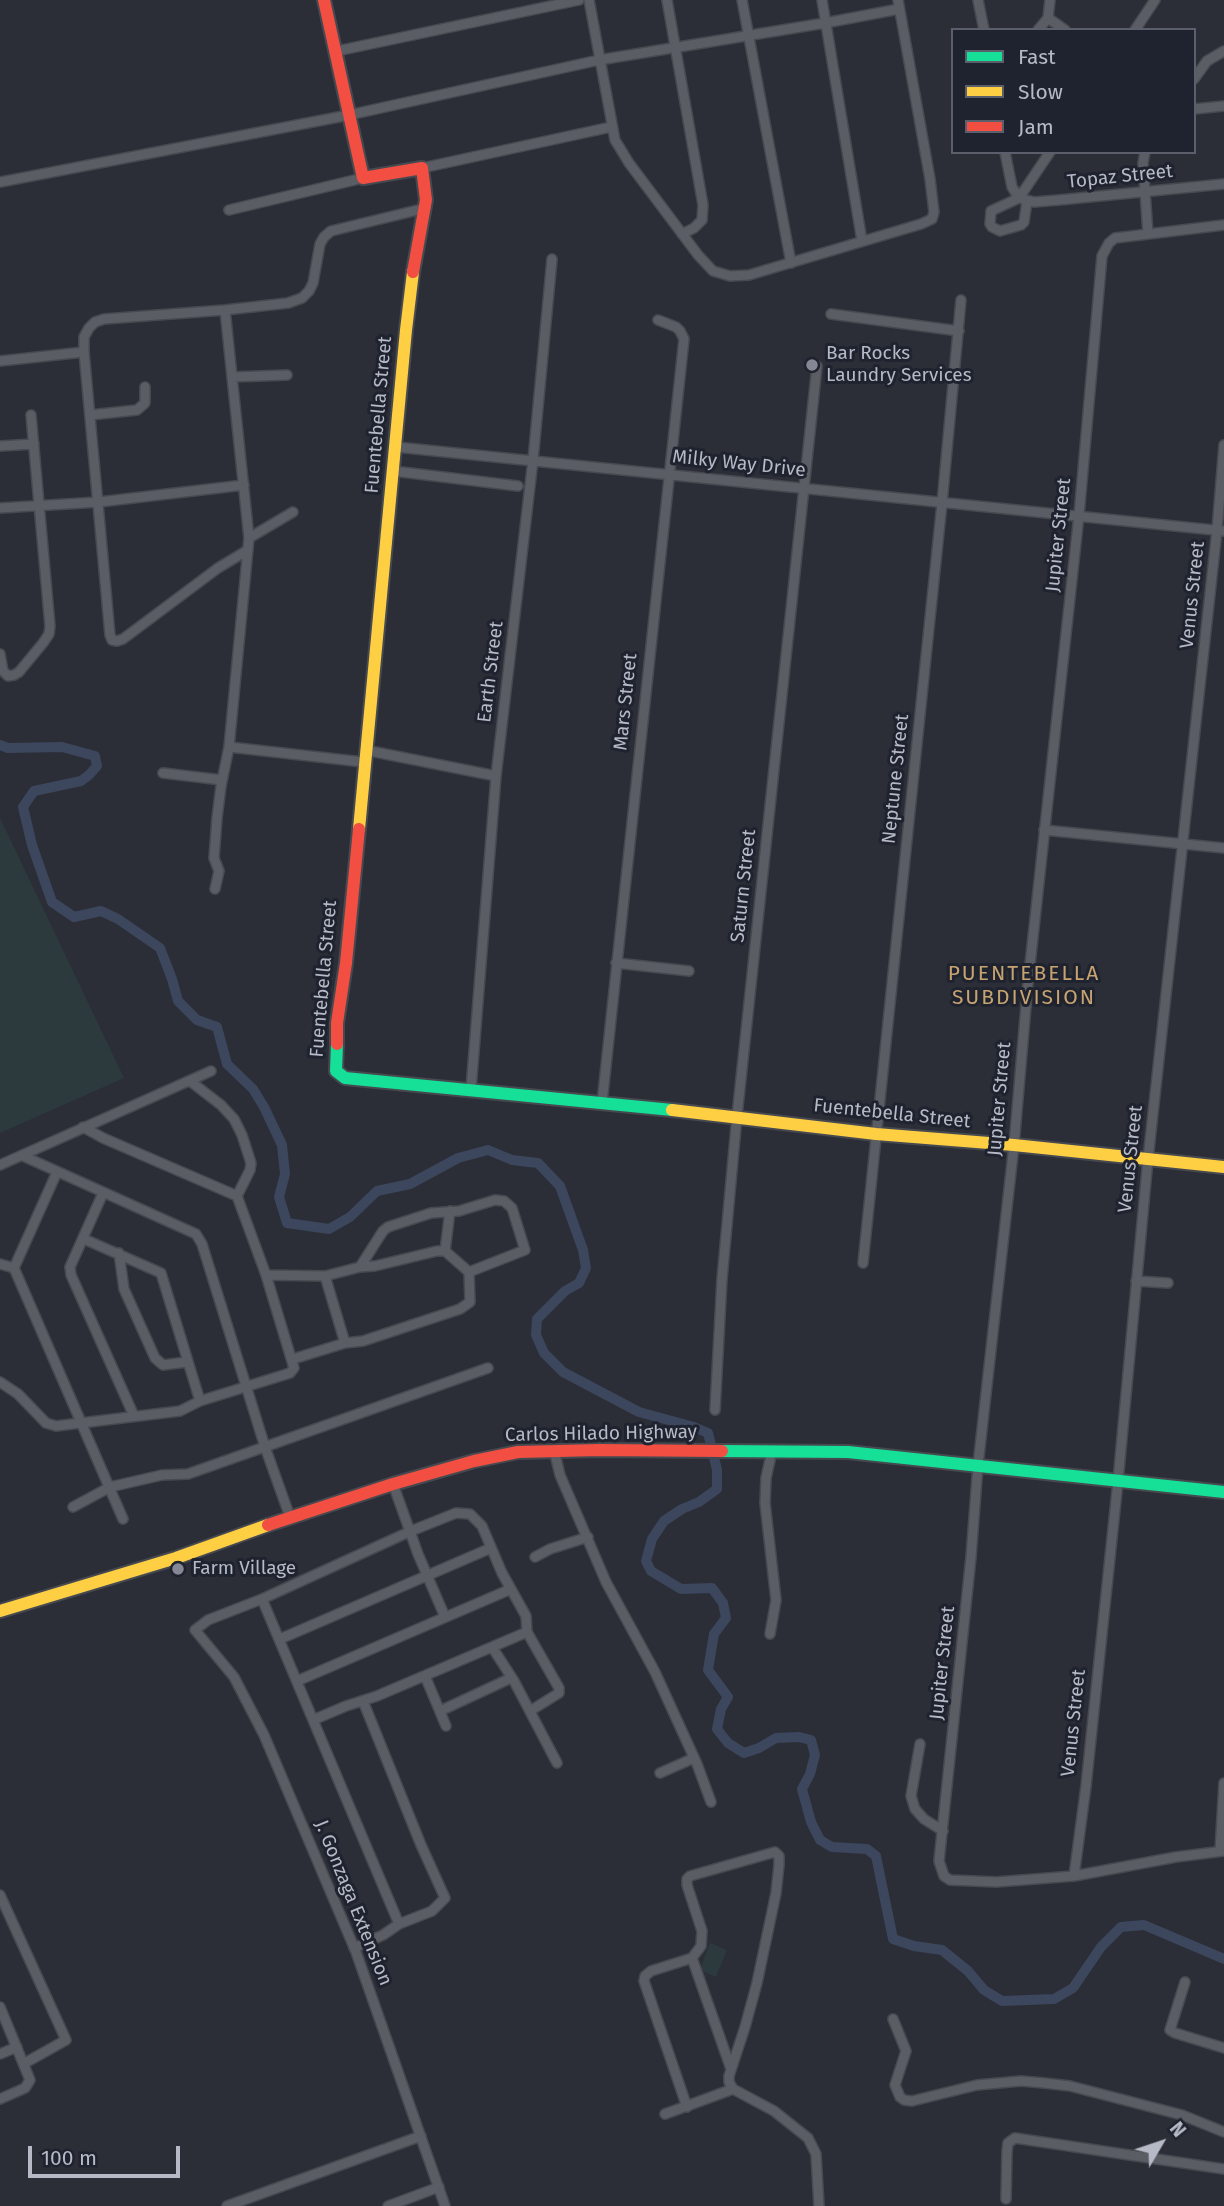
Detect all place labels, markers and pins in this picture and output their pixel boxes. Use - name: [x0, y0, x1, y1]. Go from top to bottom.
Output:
- place label: Bar Rocks Laundry Services: [826, 343, 972, 387]
- marker: Bar Rocks Laundry Services: [804, 357, 820, 373]
- place label: Farm Village: [192, 1558, 296, 1580]
- marker: Farm Village: [170, 1561, 186, 1577]

